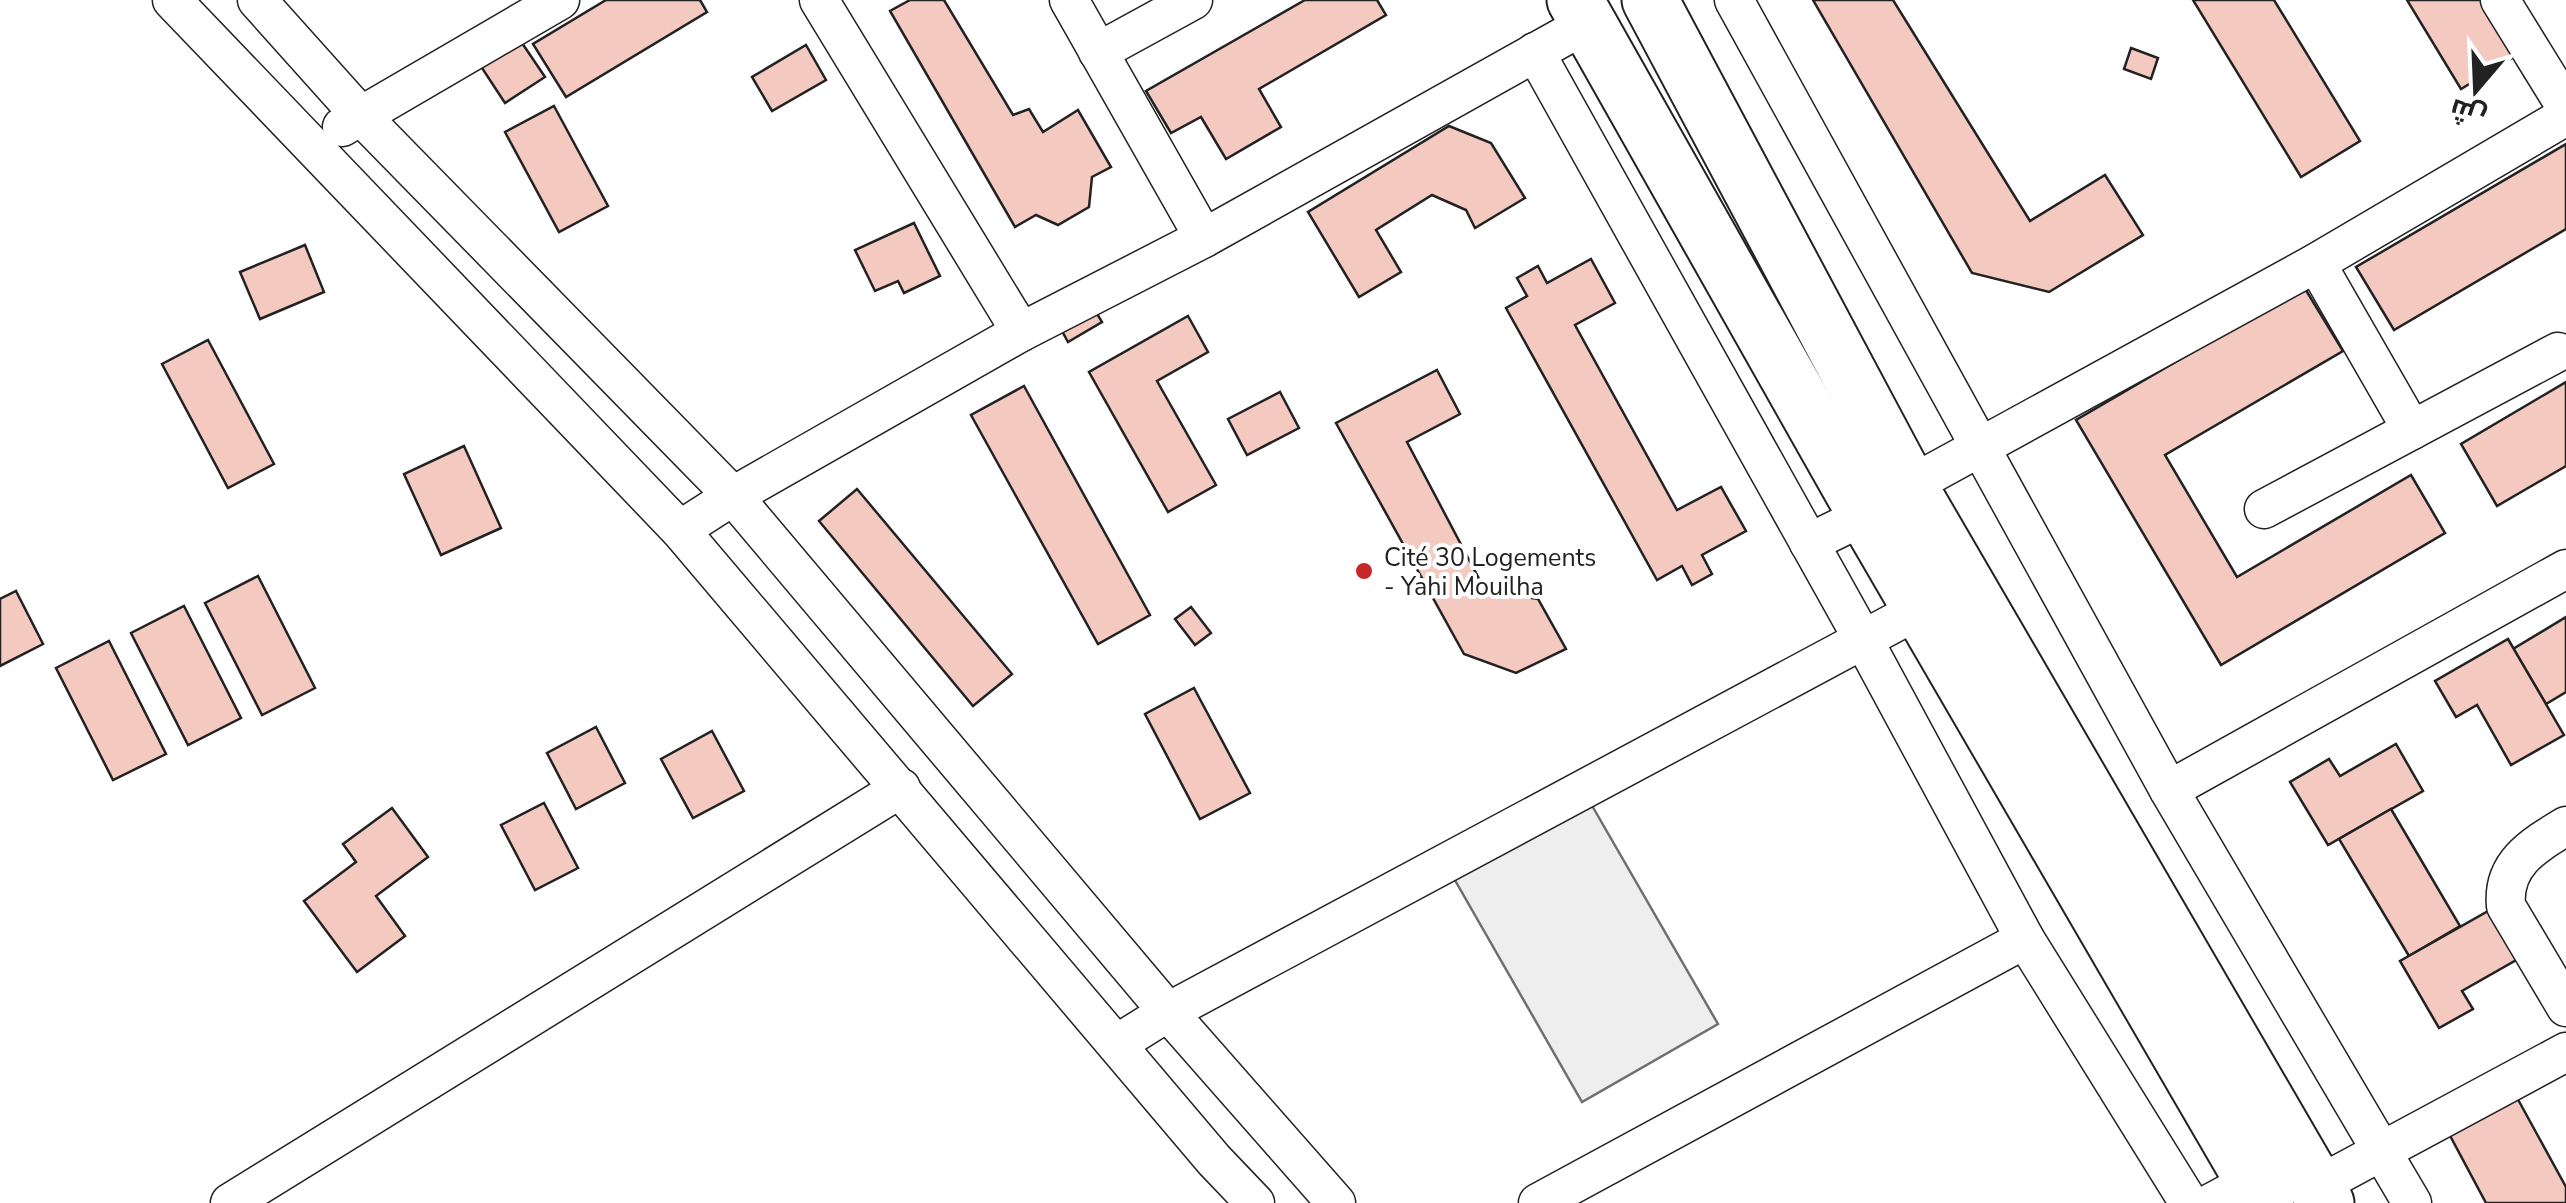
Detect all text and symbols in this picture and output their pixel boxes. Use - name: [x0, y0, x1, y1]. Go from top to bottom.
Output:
- north arrow: [2426, 40, 2526, 140]
- text: ش: [2445, 89, 2491, 137]
- place label: Cité 30 Logements - Yahi Mouilha: [1384, 541, 1596, 604]
- marker: Cité 30 Logements - Yahi Mouilha: [1353, 560, 1375, 582]

